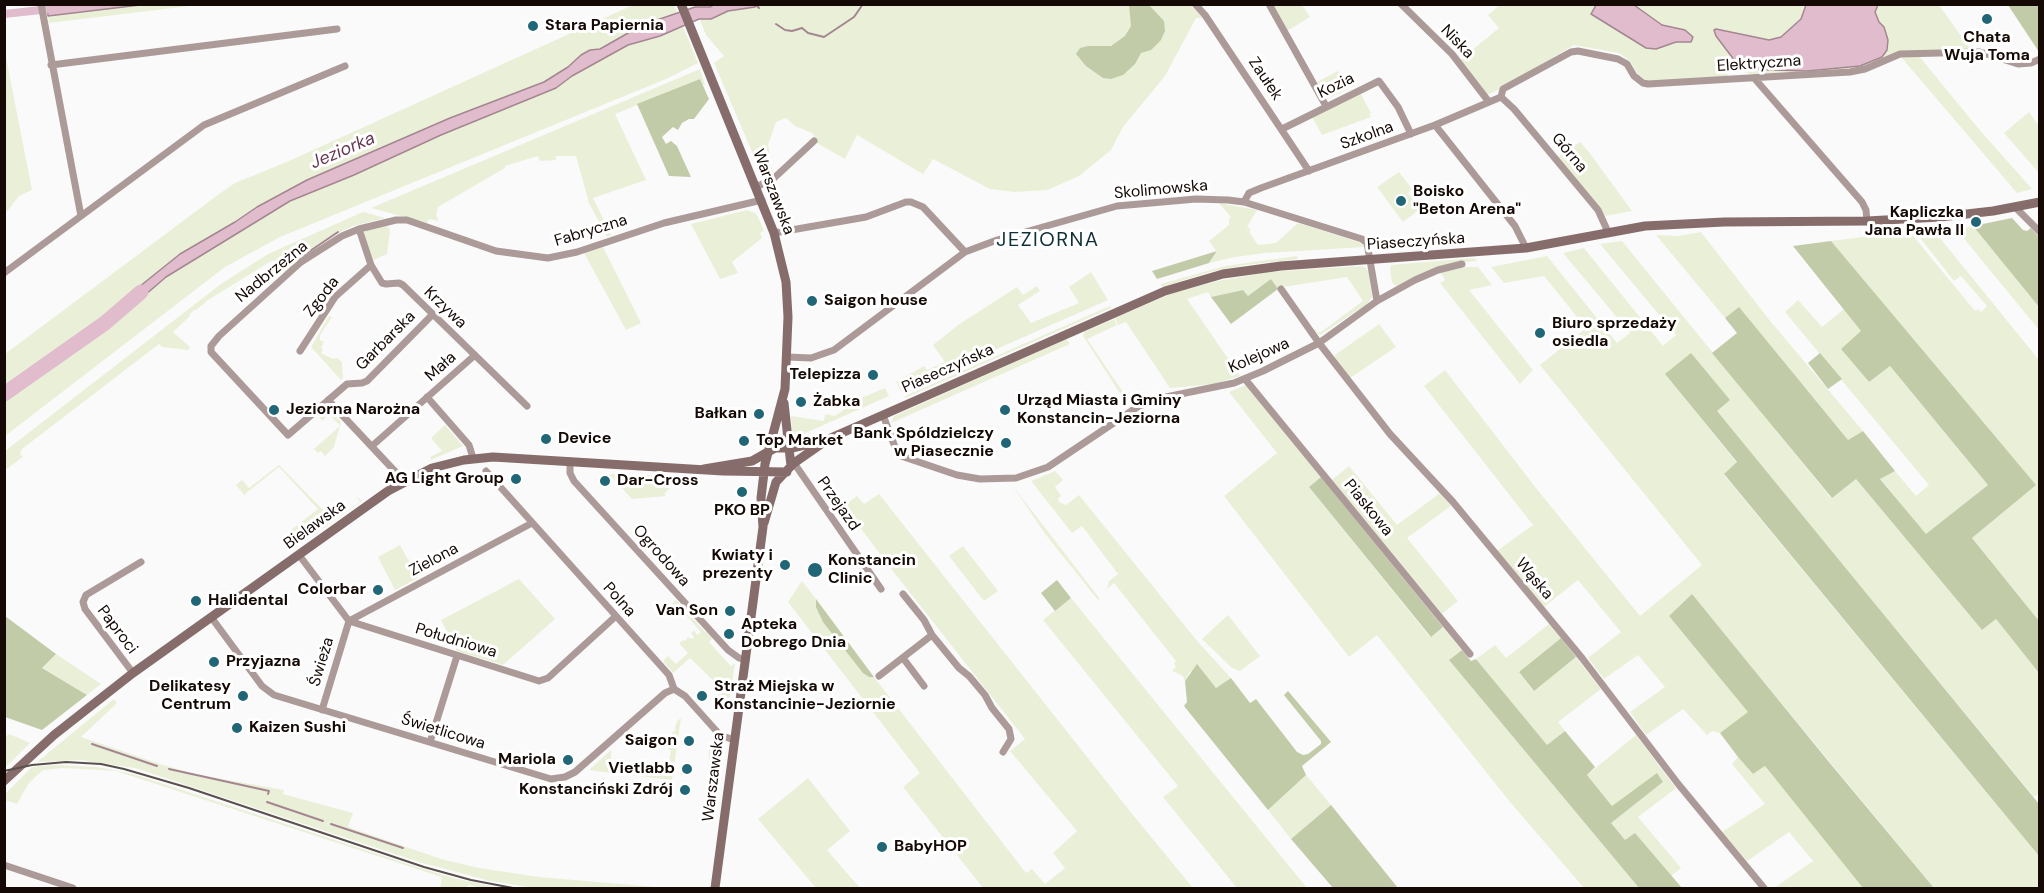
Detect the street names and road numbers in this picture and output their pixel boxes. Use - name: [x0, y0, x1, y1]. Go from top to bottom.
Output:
- street label: Niska: [1436, 21, 1478, 63]
- street label: Elektryczna: [1716, 51, 1802, 77]
- street label: Zaułek: [1244, 54, 1286, 104]
- street label: Kozia: [1315, 69, 1357, 103]
- street label: Szkolna: [1338, 118, 1396, 154]
- street label: Górna: [1547, 129, 1591, 177]
- street label: Warszawska: [748, 146, 798, 238]
- street label: Skolimowska: [1113, 176, 1209, 204]
- street label: Fabryczna: [552, 211, 630, 251]
- street label: Piaseczyńska: [1366, 229, 1466, 255]
- street label: Nadbrzeżna: [232, 237, 312, 307]
- street label: Zgoda: [300, 273, 344, 321]
- street label: Krzywa: [420, 283, 470, 333]
- street label: Garbarska: [352, 307, 420, 375]
- street label: Kolejowa: [1226, 334, 1292, 378]
- street label: Piaseczyńska: [899, 340, 997, 398]
- street label: Mała: [422, 348, 460, 386]
- street label: Przejazd: [812, 473, 864, 535]
- street label: Piaskowa: [1339, 476, 1397, 540]
- street label: Bielawska: [280, 496, 350, 554]
- street label: Ogrodowa: [628, 521, 694, 591]
- street label: Zielona: [406, 539, 462, 581]
- street label: Wąska: [1511, 554, 1557, 604]
- street label: Polna: [599, 579, 639, 621]
- street label: Paproci: [93, 602, 141, 658]
- street label: Południowa: [413, 619, 499, 663]
- street label: Świeża: [305, 635, 339, 689]
- street label: Świetlicowa: [399, 710, 487, 754]
- street label: Warszawska: [699, 731, 729, 823]

